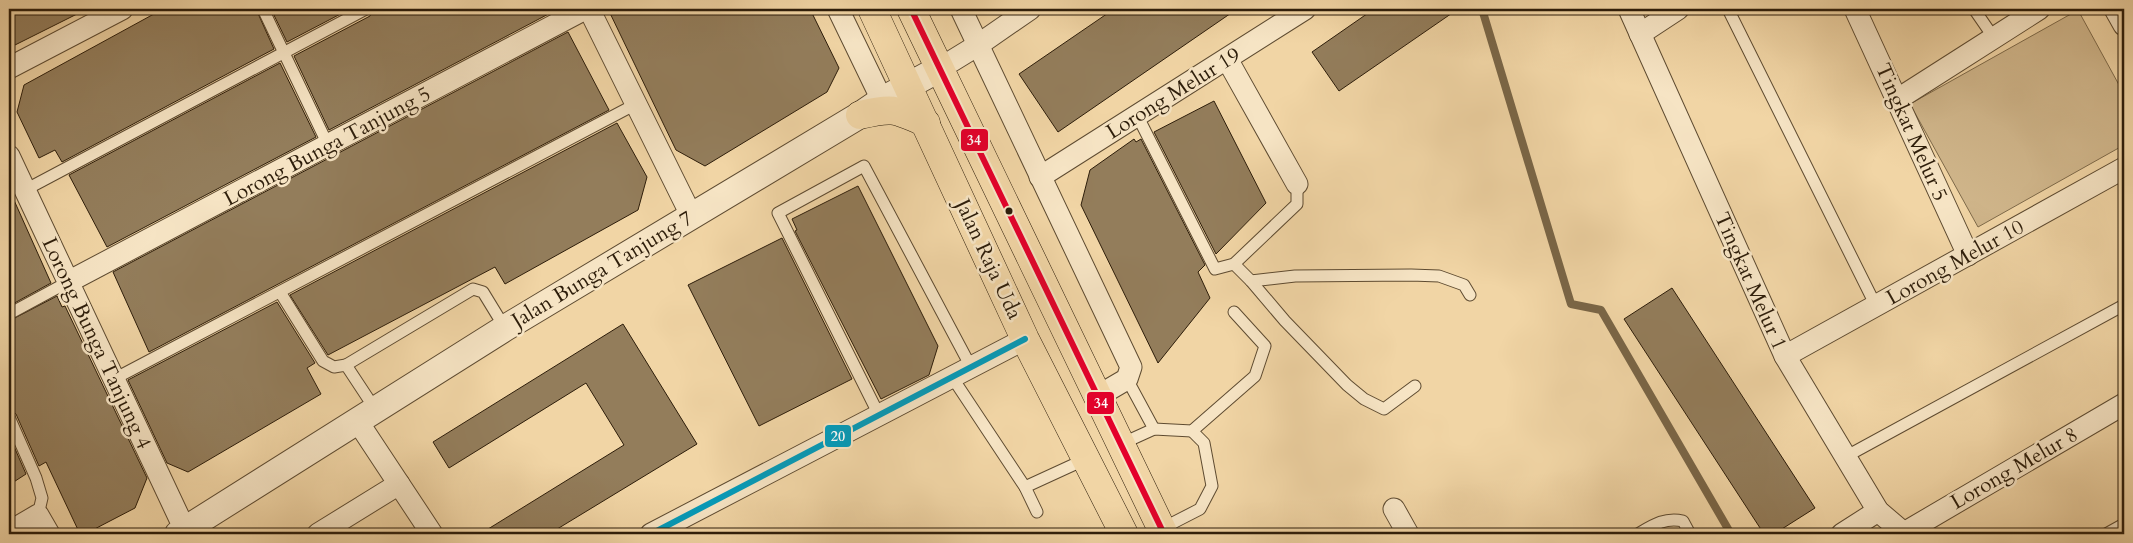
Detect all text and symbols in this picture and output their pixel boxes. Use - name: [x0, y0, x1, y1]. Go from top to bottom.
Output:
- street label: Lorong Melur 19: [1101, 40, 1246, 146]
- street label: Tingkat Melur 5: [1868, 59, 1955, 206]
- street label: Lorong Bunga Tanjung 5: [219, 80, 436, 213]
- line badge: 34: [960, 128, 989, 152]
- text: 34: [967, 131, 981, 150]
- street label: Jalan Raja Uda: [947, 192, 1029, 324]
- street label: Jalan Bunga Tanjung 7: [504, 204, 698, 337]
- unlabelled marker: [1004, 206, 1014, 216]
- street label: Tingkat Melur 1: [1707, 208, 1794, 355]
- street label: Lorong Melur 10: [1881, 213, 2029, 312]
- street label: Lorong Bunga Tanjung 4: [35, 233, 159, 454]
- line badge: 34: [1086, 391, 1115, 415]
- text: 34: [1094, 394, 1108, 413]
- street label: Lorong Melur 8: [1945, 420, 2083, 517]
- line badge: 20: [824, 424, 852, 448]
- text: 20: [831, 427, 845, 446]

